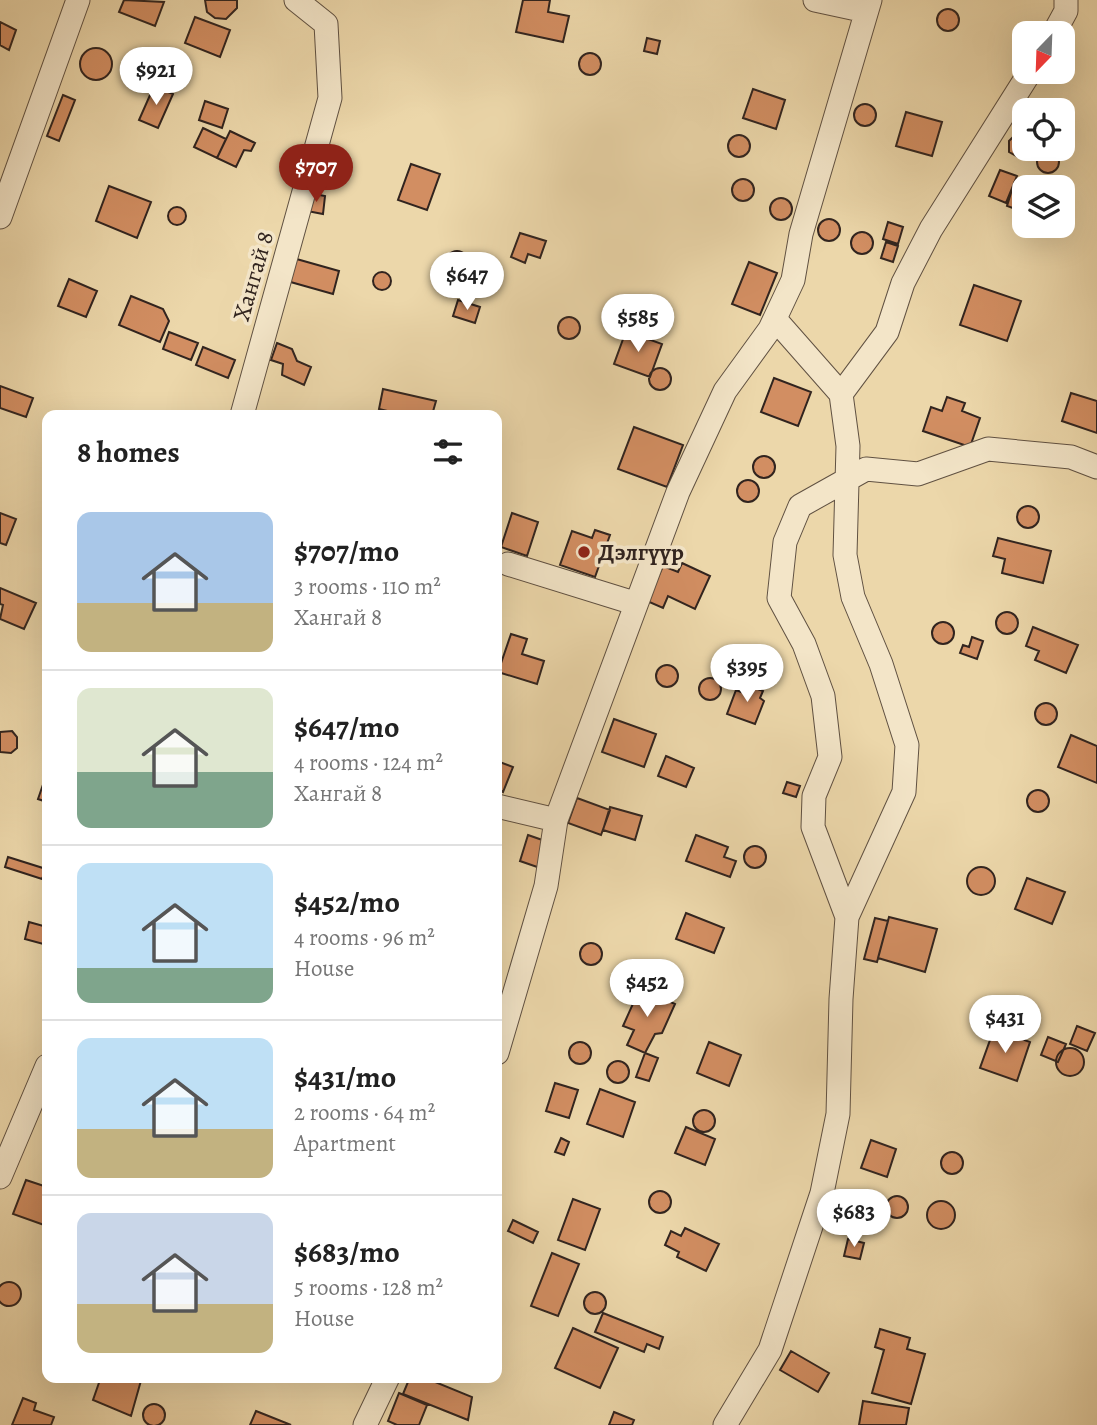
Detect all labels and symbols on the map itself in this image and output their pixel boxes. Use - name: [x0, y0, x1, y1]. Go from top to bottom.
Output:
- north arrow: [1012, 21, 1074, 84]
- pin: $921: [115, 48, 197, 107]
- pin: $707: [275, 144, 357, 204]
- street label: Хангай 8: [225, 227, 281, 325]
- pin: $647: [426, 252, 508, 312]
- pin: $585: [597, 294, 679, 354]
- place label: Дэлгүүр: [598, 536, 684, 568]
- marker: Дэлгүүр: [576, 544, 592, 560]
- pin: $395: [706, 644, 788, 704]
- pin: $452: [606, 960, 688, 1019]
- pin: $431: [964, 996, 1046, 1055]
- pin: $683: [813, 1190, 895, 1249]

